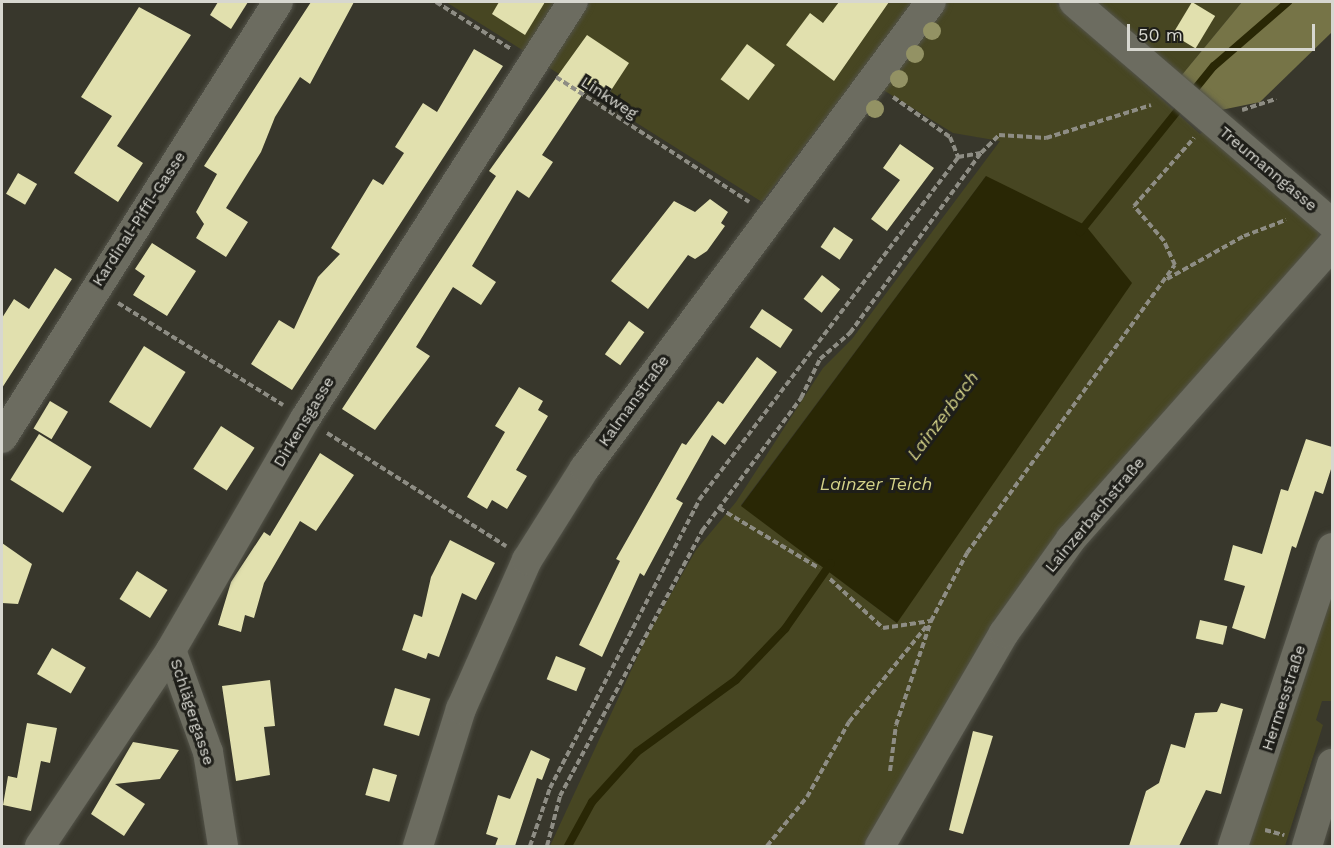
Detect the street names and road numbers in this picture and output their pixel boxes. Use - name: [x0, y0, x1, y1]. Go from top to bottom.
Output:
- street label: Linkweg: [577, 73, 641, 123]
- street label: Treumanngasse: [1215, 123, 1321, 215]
- street label: Kardinal-Piffl-Gasse: [88, 148, 190, 290]
- street label: Kalmanstraße: [594, 352, 674, 450]
- street label: Dirkensgasse: [269, 373, 339, 471]
- street label: Lainzerbachstraße: [1041, 453, 1149, 577]
- street label: Hermesstraße: [1258, 643, 1310, 753]
- street label: Schlägergasse: [166, 656, 218, 768]

